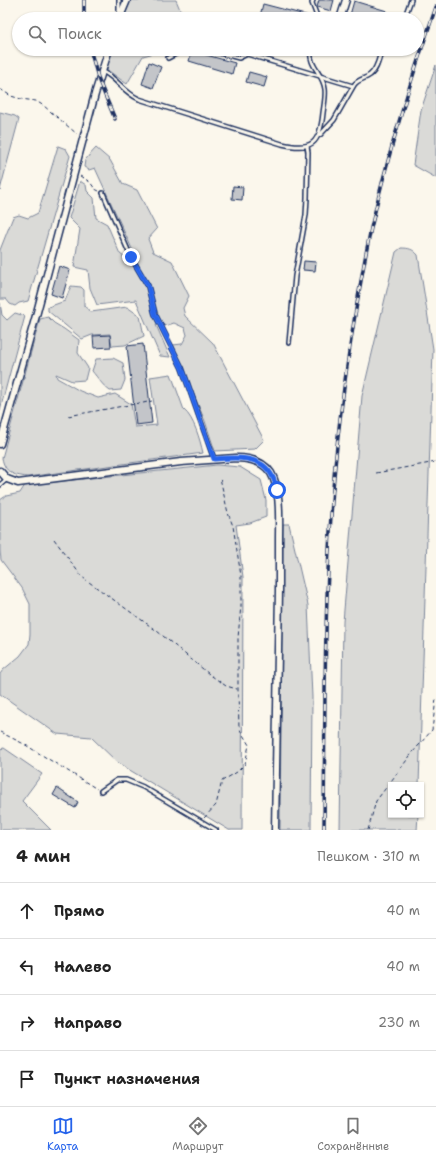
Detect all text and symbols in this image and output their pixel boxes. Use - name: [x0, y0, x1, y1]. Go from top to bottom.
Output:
- search box: [12, 12, 424, 56]
- icon: search: [26, 23, 48, 45]
- text: Поиск: [58, 24, 102, 44]
- route end: [122, 248, 140, 266]
- route start: [268, 481, 286, 499]
- map controls: [388, 782, 424, 818]
- button: locate: [388, 782, 424, 818]
- text: 4 мин: [16, 845, 71, 867]
- text: Пешком · 310 m: [317, 848, 420, 865]
- icon: ahead: [16, 900, 38, 922]
- text: Прямо: [54, 901, 104, 921]
- text: 40 m: [386, 902, 420, 919]
- icon: left: [16, 956, 38, 978]
- text: Налево: [54, 957, 112, 977]
- text: 40 m: [386, 958, 420, 975]
- icon: right: [16, 1012, 38, 1034]
- text: Направо: [54, 1013, 122, 1033]
- text: 230 m: [378, 1014, 420, 1031]
- icon: arrive: [16, 1068, 38, 1090]
- text: Пункт назначения: [54, 1069, 200, 1089]
- tab: Карта: [47, 1115, 78, 1154]
- tab: Маршрут: [172, 1115, 223, 1154]
- tab: Сохранённые: [317, 1115, 389, 1154]

